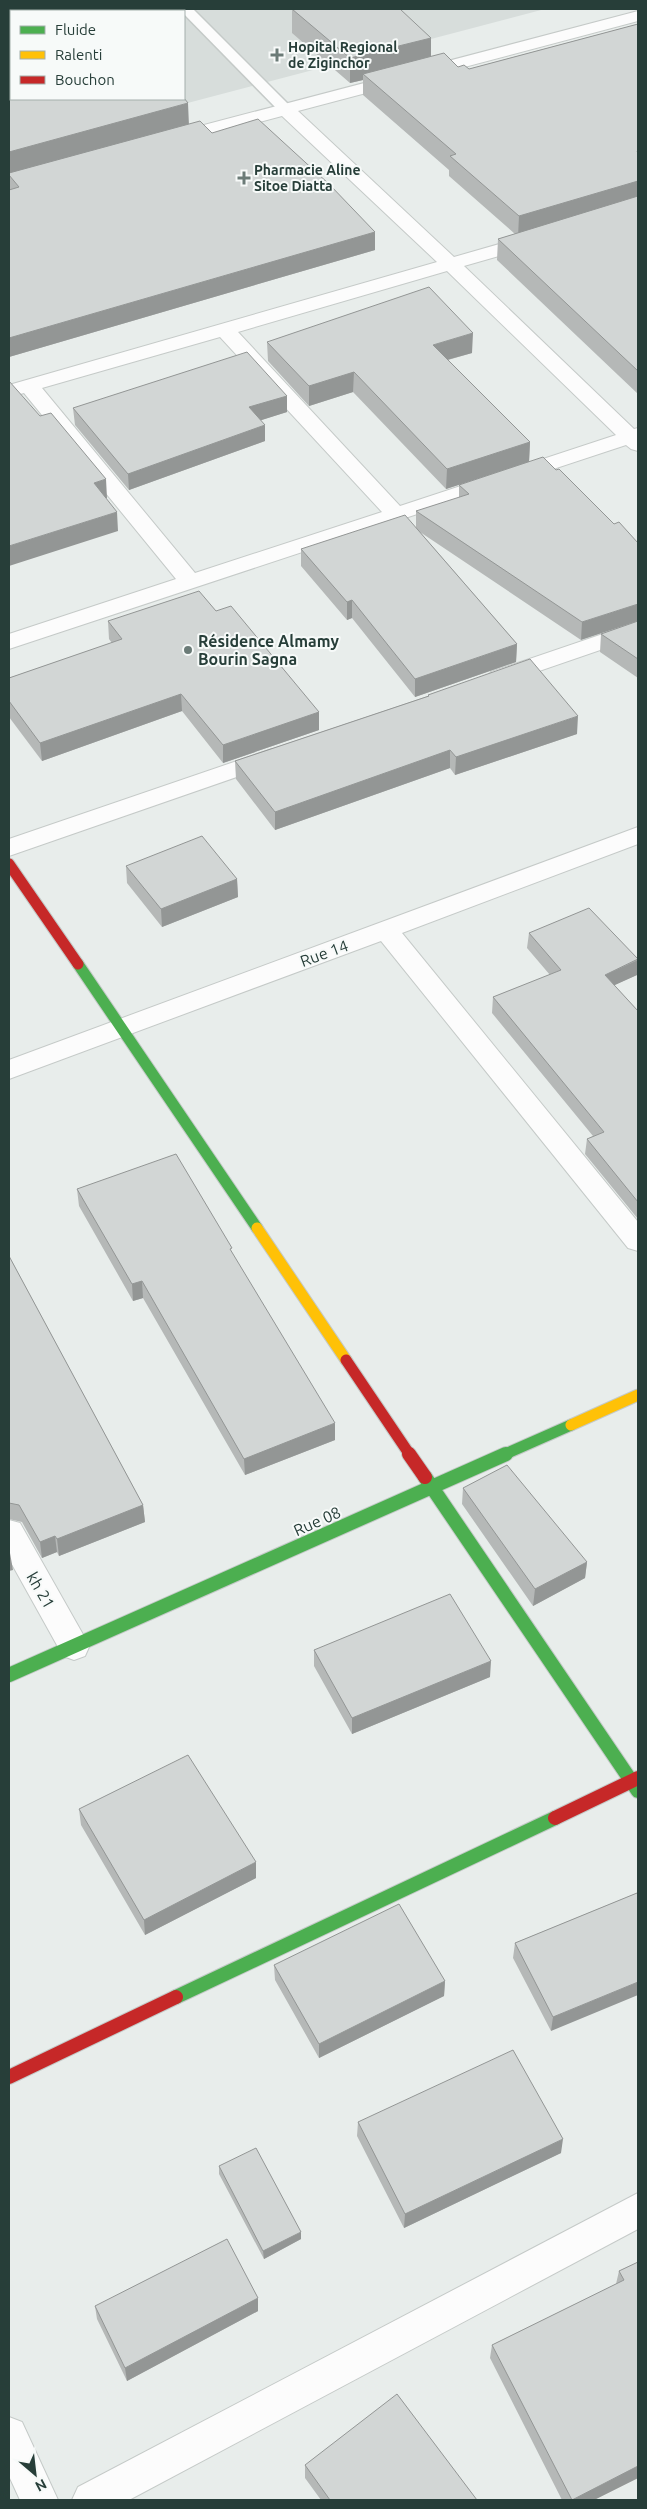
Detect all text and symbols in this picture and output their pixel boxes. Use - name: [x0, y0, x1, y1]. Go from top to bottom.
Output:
- legend: [10, 10, 185, 100]
- text: Fluide: [55, 21, 96, 38]
- place label: Hopital Regional de Ziginchor: [288, 39, 397, 71]
- text: Ralenti: [55, 46, 102, 63]
- marker: Hopital Regional de Ziginchor: [270, 48, 284, 62]
- text: Bouchon: [55, 71, 115, 88]
- place label: Pharmacie Aline Sitoe Diatta: [254, 162, 360, 194]
- marker: Pharmacie Aline Sitoe Diatta: [238, 172, 250, 184]
- place label: Résidence Almamy Bourin Sagna: [198, 632, 339, 668]
- marker: Résidence Almamy Bourin Sagna: [182, 644, 194, 656]
- street label: Rue 14: [298, 936, 350, 970]
- street label: Rue 08: [291, 1503, 343, 1539]
- street label: kh 21: [23, 1569, 59, 1611]
- north arrow: [10, 2449, 60, 2499]
- text: N: [33, 2476, 49, 2495]

